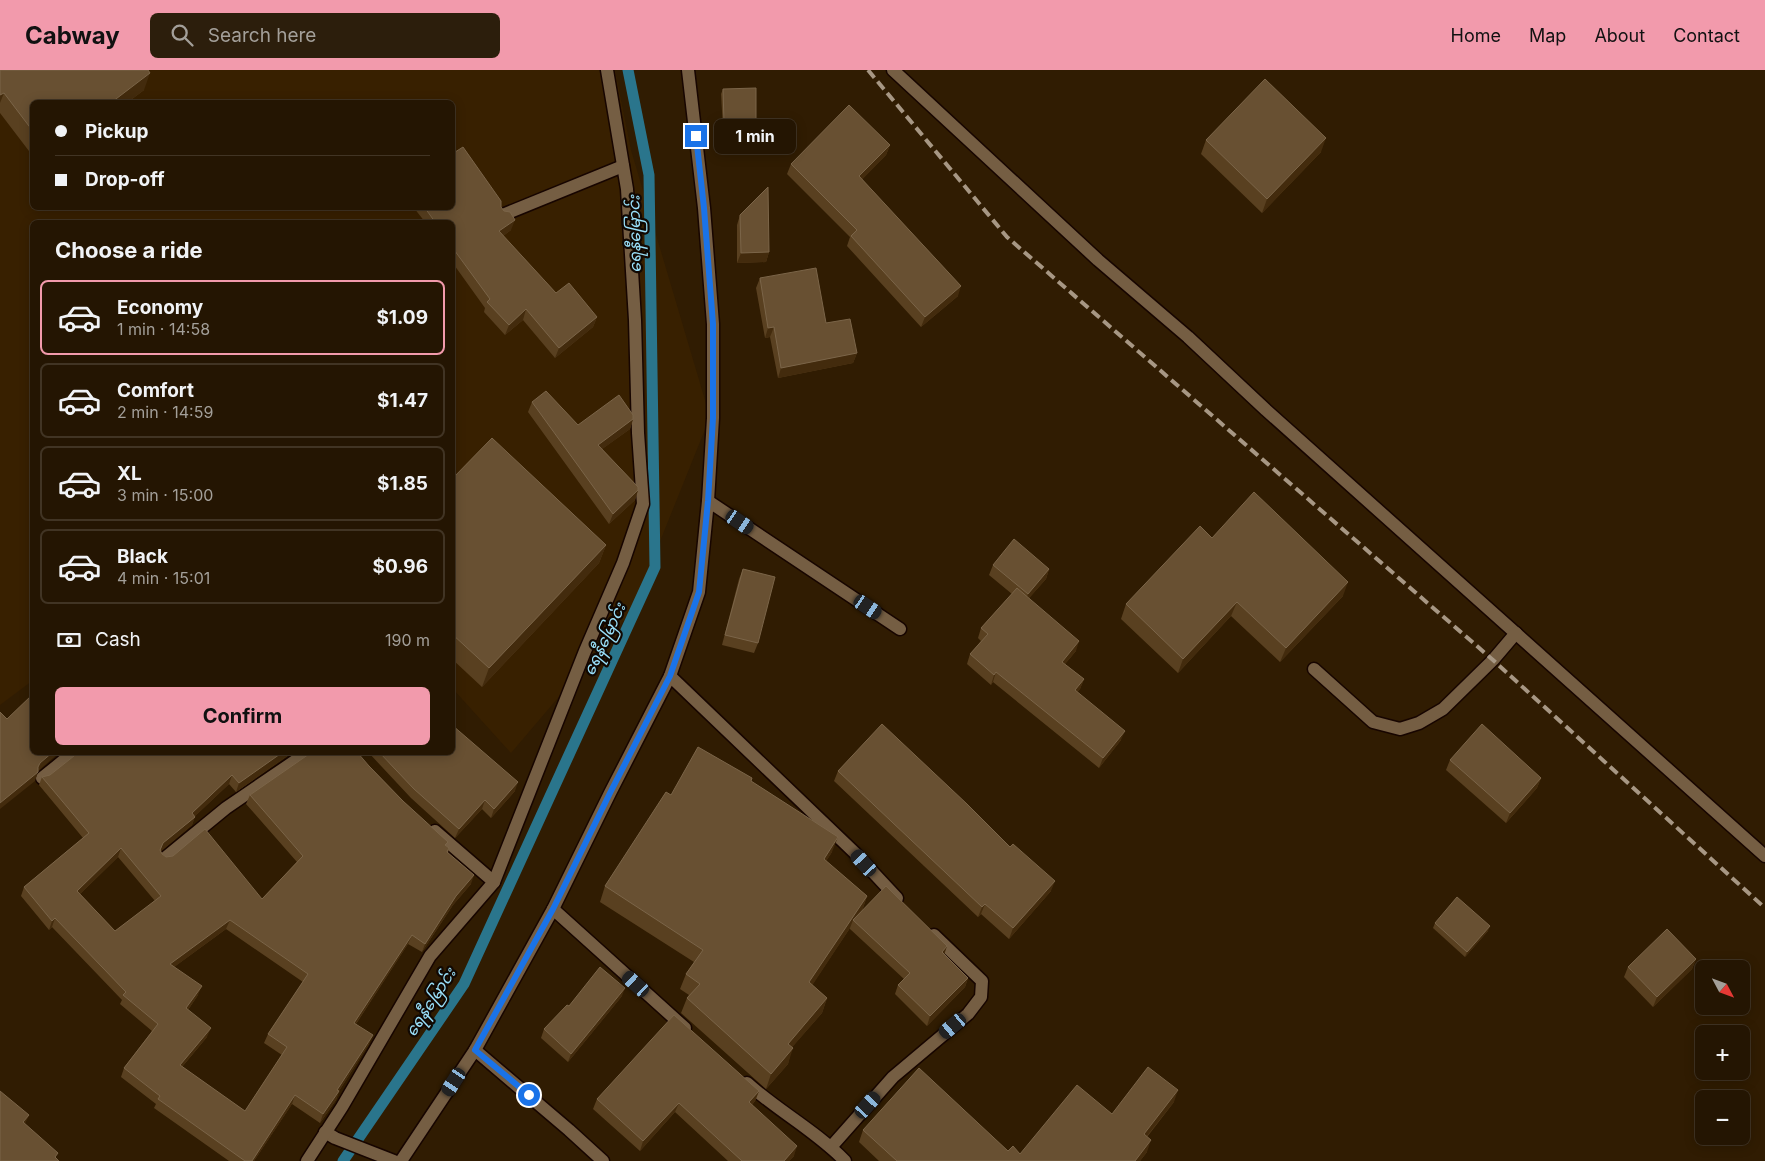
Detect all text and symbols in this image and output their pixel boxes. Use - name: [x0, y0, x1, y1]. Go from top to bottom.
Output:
- search box: [150, 13, 500, 58]
- text: Cabway: [25, 21, 120, 50]
- icon: search: [168, 21, 196, 49]
- text: Search here: [208, 24, 316, 47]
- text: Home: [1451, 25, 1501, 46]
- text: Map: [1529, 25, 1566, 46]
- text: About: [1594, 25, 1645, 46]
- text: Contact: [1673, 25, 1740, 46]
- callout: 1 min: [714, 118, 796, 154]
- text: Pickup: [85, 120, 148, 143]
- route end: [685, 125, 707, 147]
- text: 1 min: [735, 126, 775, 146]
- text: Drop-off: [85, 168, 165, 191]
- water label: ရေနီမြောင်း: [622, 193, 649, 273]
- text: Choose a ride: [55, 237, 203, 263]
- icon: car: [57, 295, 102, 340]
- text: Economy: [117, 296, 203, 319]
- text: $1.09: [376, 306, 428, 329]
- text: 1 min · 14:58: [117, 319, 210, 339]
- icon: car: [57, 378, 102, 423]
- text: Comfort: [117, 379, 194, 402]
- text: $1.47: [377, 389, 428, 412]
- text: 2 min · 14:59: [117, 402, 213, 422]
- icon: car: [57, 461, 102, 506]
- text: XL: [117, 462, 142, 485]
- text: $1.85: [377, 472, 428, 495]
- text: 3 min · 15:00: [117, 485, 213, 505]
- car: [723, 507, 756, 537]
- icon: car: [57, 544, 102, 589]
- text: Black: [117, 545, 168, 568]
- text: $0.96: [373, 555, 428, 578]
- text: 4 min · 15:01: [117, 568, 210, 588]
- car: [851, 592, 884, 622]
- water label: ရေနီမြောင်း: [578, 598, 634, 680]
- icon: cash: [55, 626, 83, 654]
- text: Cash: [95, 628, 141, 651]
- text: 190 m: [385, 630, 430, 650]
- button: Confirm: [55, 687, 430, 745]
- car: [848, 847, 879, 879]
- north arrow: [1695, 960, 1750, 1015]
- map controls: [1695, 960, 1750, 1145]
- water label: ရေနီမြောင်း: [400, 962, 464, 1042]
- car: [619, 968, 652, 1000]
- car: [936, 1011, 969, 1041]
- button: +: [1695, 1025, 1750, 1080]
- car: [439, 1065, 468, 1099]
- route start: [518, 1084, 540, 1106]
- car: [852, 1089, 883, 1121]
- button: −: [1695, 1090, 1750, 1145]

